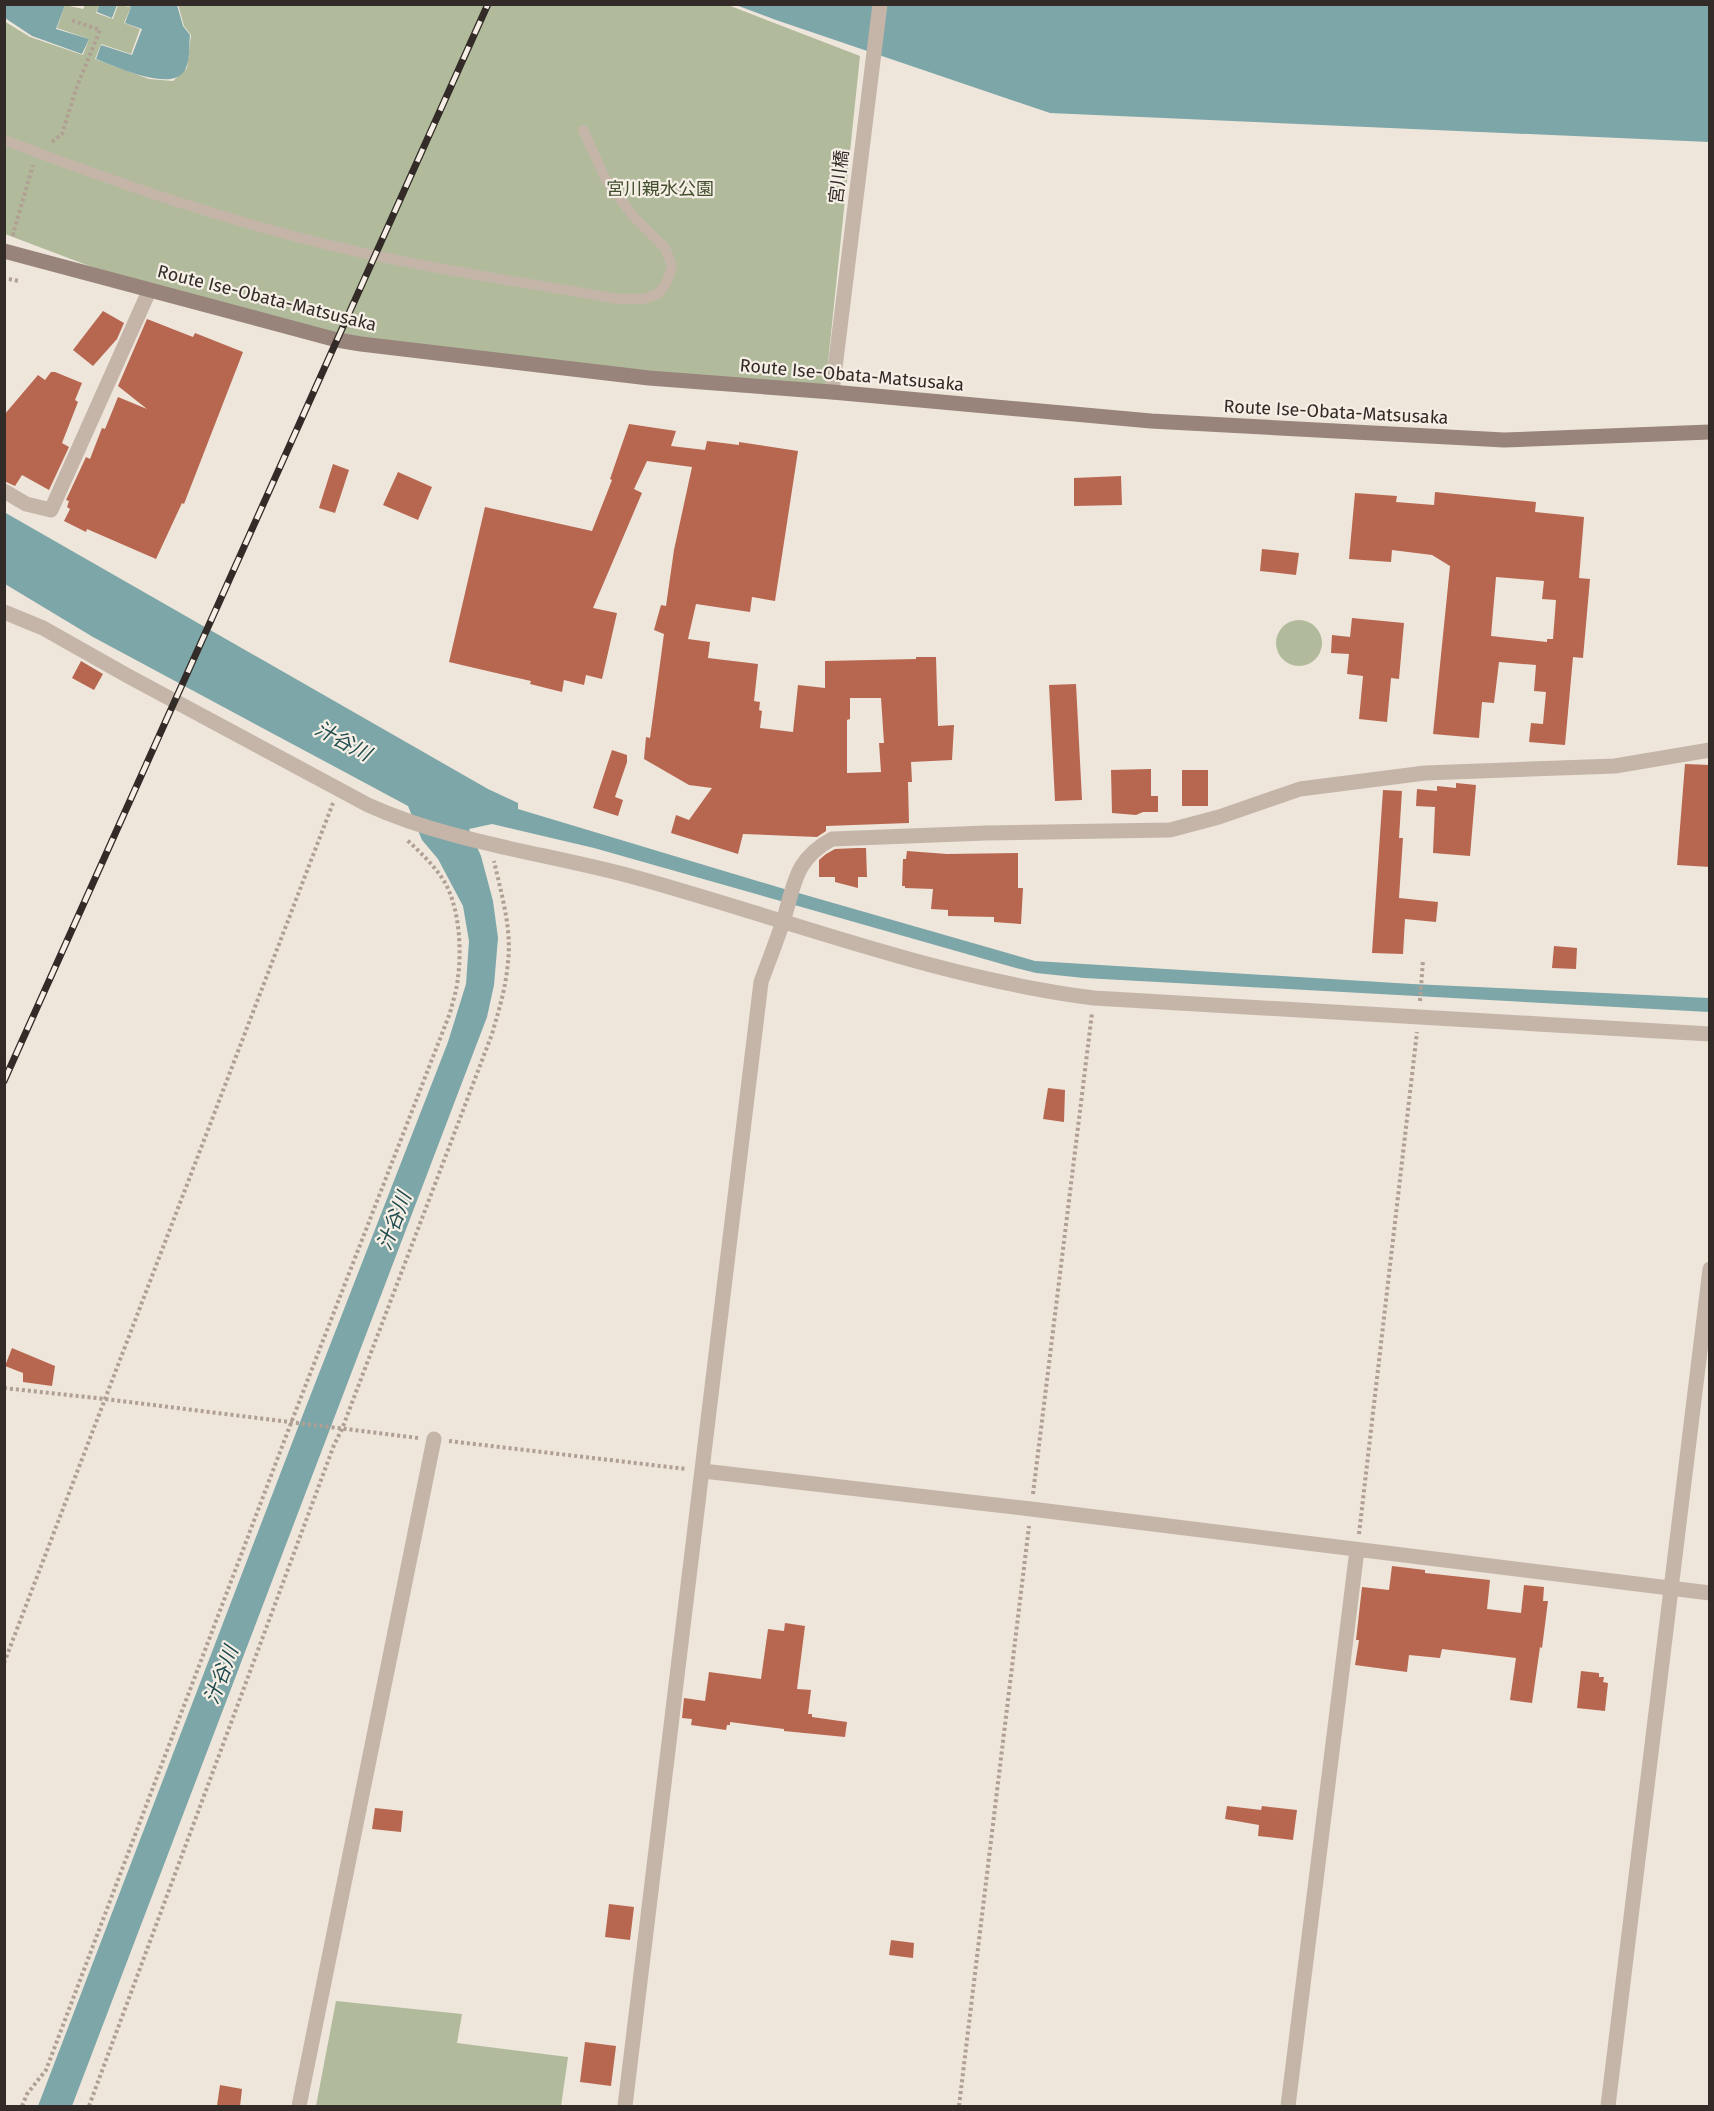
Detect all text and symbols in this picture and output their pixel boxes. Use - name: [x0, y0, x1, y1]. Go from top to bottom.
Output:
- street label: 宮川橋: [825, 149, 853, 205]
- park label: 宮川親水公園: [606, 178, 714, 200]
- street label: Route Ise-Obata-Matsusaka: [155, 260, 379, 336]
- street label: Route Ise-Obata-Matsusaka: [739, 354, 965, 396]
- street label: Route Ise-Obata-Matsusaka: [1223, 395, 1449, 429]
- water label: 汁谷川: [311, 716, 377, 767]
- water label: 汁谷川: [372, 1187, 417, 1253]
- water label: 汁谷川: [199, 1641, 244, 1707]

